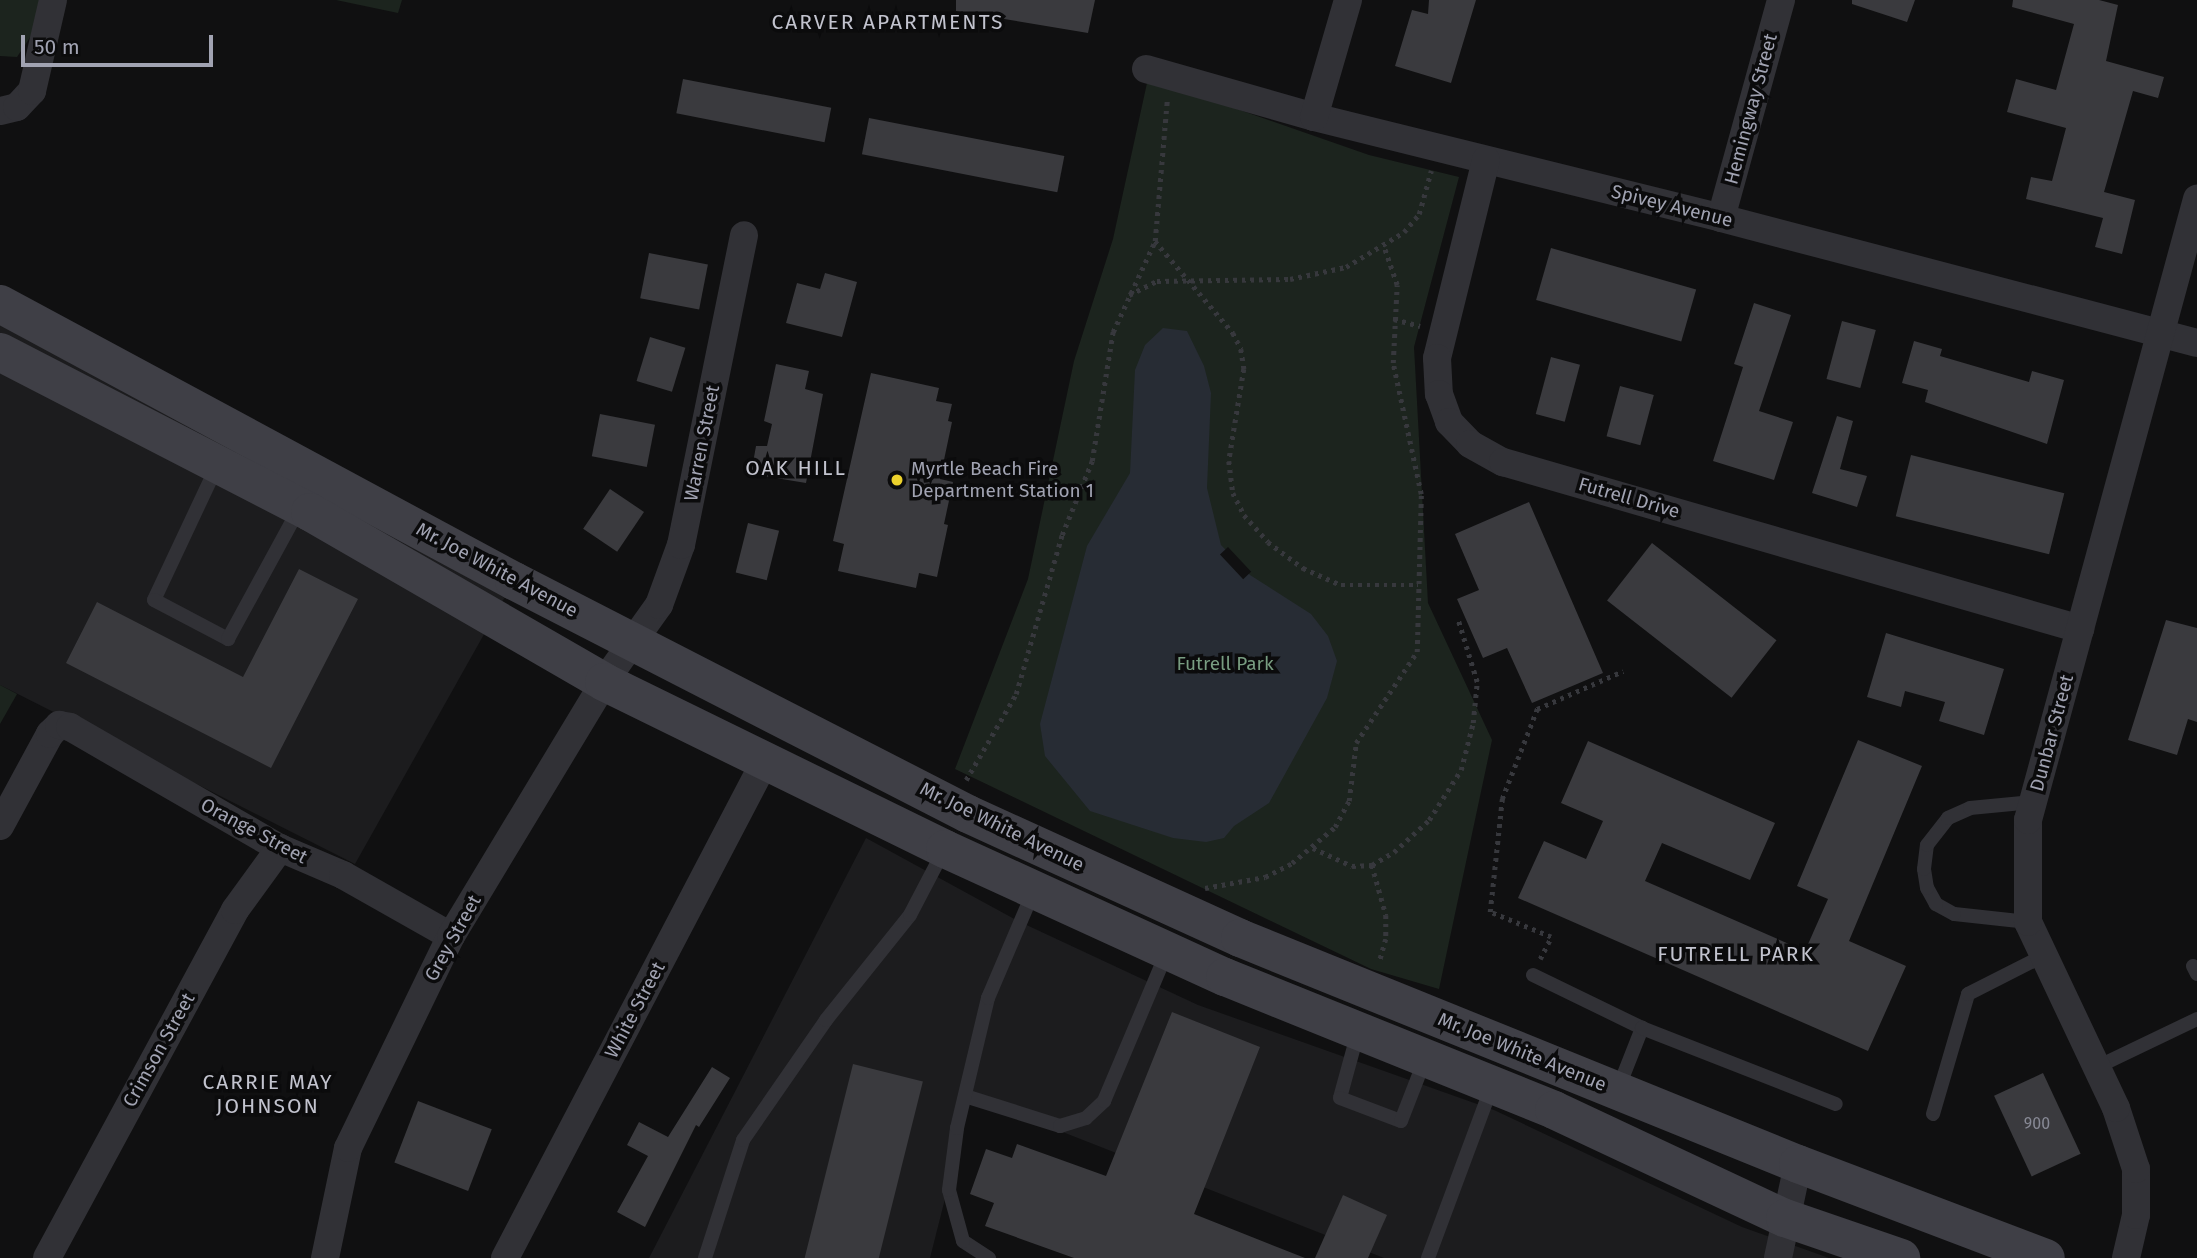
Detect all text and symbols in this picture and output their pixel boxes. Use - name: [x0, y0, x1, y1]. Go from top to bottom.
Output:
- district label: CARVER APARTMENTS: [774, 9, 1002, 35]
- scale bar: [24, 21, 217, 65]
- street label: Hemingway Street: [1720, 31, 1782, 187]
- text: 50 m: [34, 34, 80, 60]
- street label: Spivey Avenue: [1609, 180, 1735, 232]
- street label: Warren Street: [680, 383, 724, 503]
- district label: OAK HILL: [746, 455, 846, 481]
- place label: Myrtle Beach Fire Department Station 1: [911, 458, 1094, 502]
- marker: Myrtle Beach Fire Department Station 1: [889, 472, 905, 488]
- street label: Futrell Drive: [1576, 473, 1682, 523]
- street label: Mr. Joe White Avenue: [412, 518, 582, 622]
- park label: Futrell Park: [1176, 653, 1274, 675]
- street label: Dunbar Street: [2025, 672, 2079, 794]
- street label: Mr. Joe White Avenue: [916, 777, 1088, 877]
- street label: Orange Street: [197, 793, 311, 869]
- street label: Grey Street: [420, 891, 486, 985]
- district label: FUTRELL PARK: [1659, 941, 1813, 967]
- street label: White Street: [600, 958, 670, 1062]
- street label: Crimson Street: [118, 989, 200, 1111]
- street label: Mr. Joe White Avenue: [1434, 1008, 1610, 1096]
- district label: CARRIE MAY JOHNSON: [204, 1069, 332, 1119]
- house number: 900: [2024, 1114, 2050, 1134]

